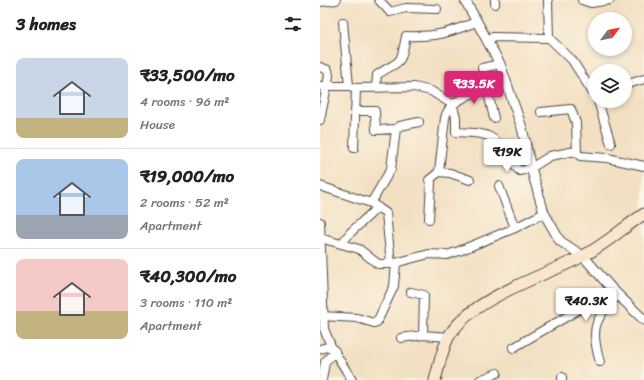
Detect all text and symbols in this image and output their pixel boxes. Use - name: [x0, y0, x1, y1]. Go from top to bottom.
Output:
- text: 3 homes: [16, 9, 76, 39]
- north arrow: [588, 12, 632, 56]
- map controls: [588, 12, 632, 108]
- icon: filters: [282, 13, 304, 35]
- text: ₹33,500/mo: [140, 60, 235, 90]
- button: layers: [588, 64, 632, 108]
- pin: ₹33.5K: [441, 71, 507, 105]
- text: ₹33.5K: [453, 72, 495, 95]
- icon: home: [48, 74, 96, 122]
- text: 4 rooms · 96 m²: [140, 90, 229, 113]
- text: House: [140, 113, 175, 136]
- pin: ₹19K: [483, 139, 531, 173]
- text: ₹19K: [493, 140, 521, 163]
- text: ₹19,000/mo: [140, 161, 234, 191]
- icon: home: [48, 175, 96, 223]
- text: 2 rooms · 52 m²: [140, 191, 229, 214]
- text: Apartment: [140, 214, 201, 237]
- text: ₹40,300/mo: [140, 261, 236, 291]
- icon: home: [48, 275, 96, 323]
- pin: ₹40.3K: [553, 288, 619, 322]
- text: ₹40.3K: [565, 289, 607, 312]
- text: 3 rooms · 110 m²: [140, 291, 232, 314]
- text: Apartment: [140, 314, 201, 337]

